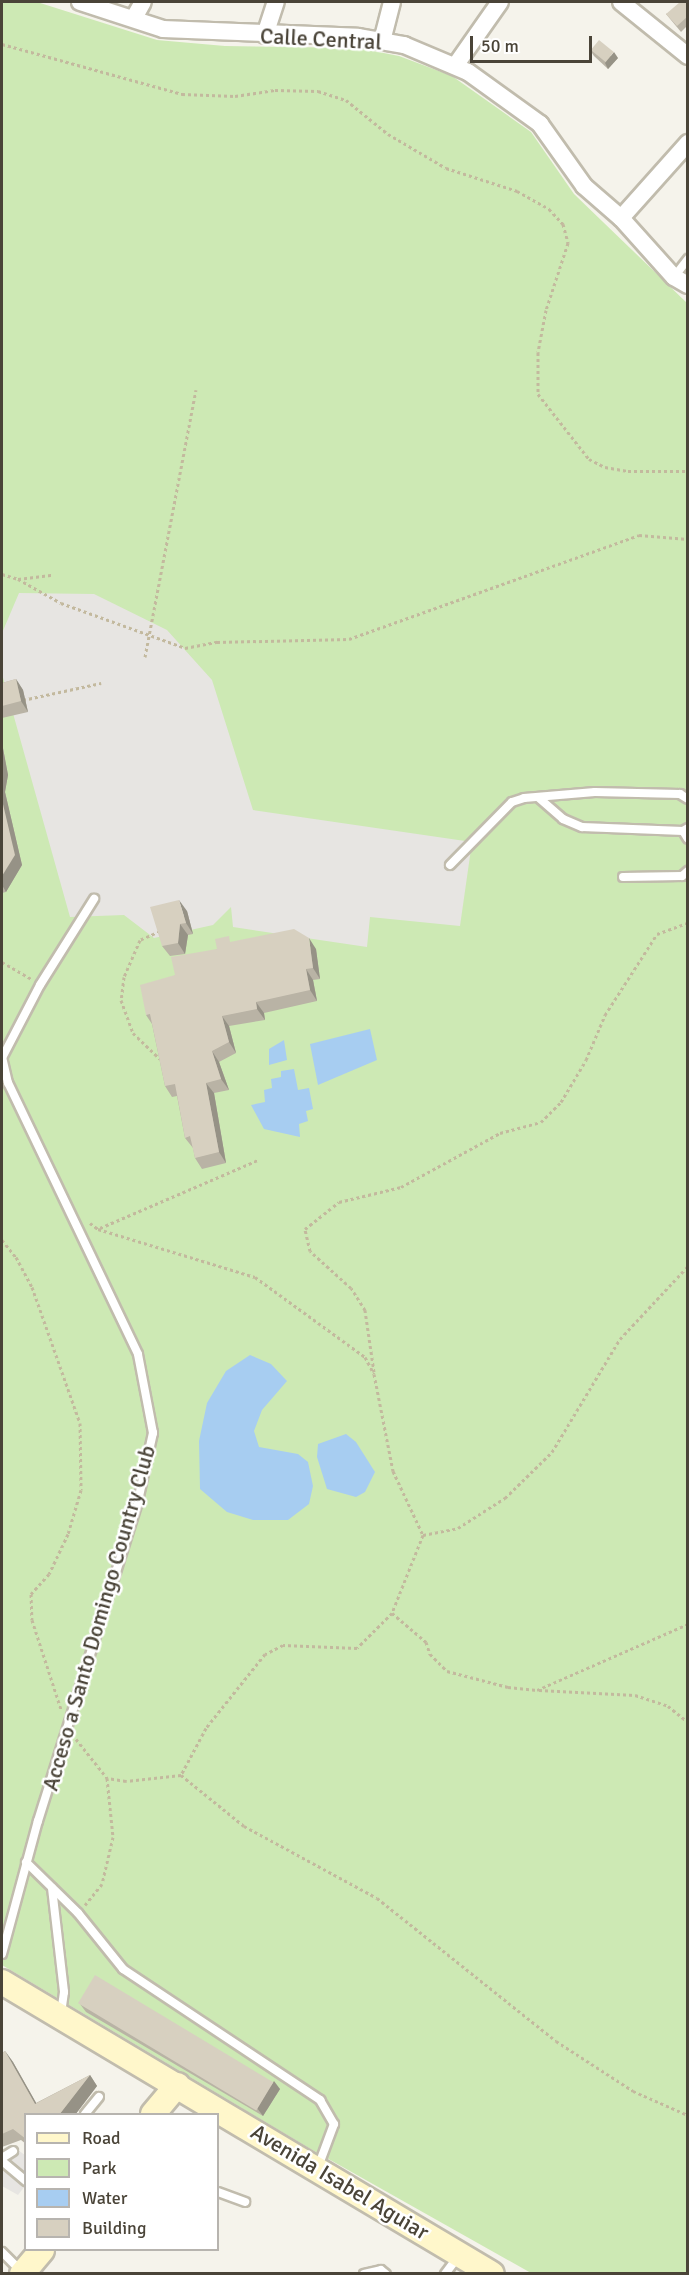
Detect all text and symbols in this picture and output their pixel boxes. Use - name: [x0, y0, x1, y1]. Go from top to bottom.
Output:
- street label: Calle Central: [259, 23, 383, 55]
- scale bar: [473, 24, 594, 62]
- text: 50 m: [481, 35, 519, 57]
- street label: Acceso a Santo Domingo Country Club: [37, 1442, 161, 1794]
- legend: [24, 2113, 219, 2251]
- street label: Avenida Isabel Aguiar: [246, 2118, 434, 2246]
- text: Road: [82, 2127, 121, 2149]
- text: Park: [82, 2157, 117, 2179]
- text: Water: [82, 2187, 127, 2209]
- text: Building: [82, 2217, 146, 2239]

